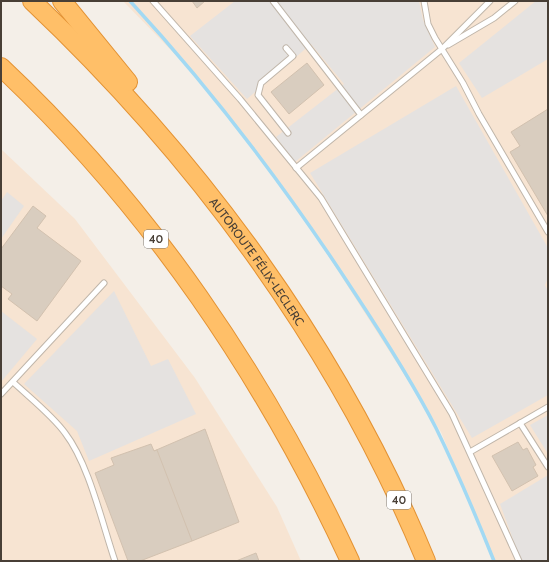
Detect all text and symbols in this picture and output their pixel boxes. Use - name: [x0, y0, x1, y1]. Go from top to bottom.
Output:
- street label: AUTOROUTE FÉLIX-LECLERC: [207, 194, 308, 328]
- road number: 40: [144, 230, 168, 248]
- road number: 40: [387, 491, 411, 509]

